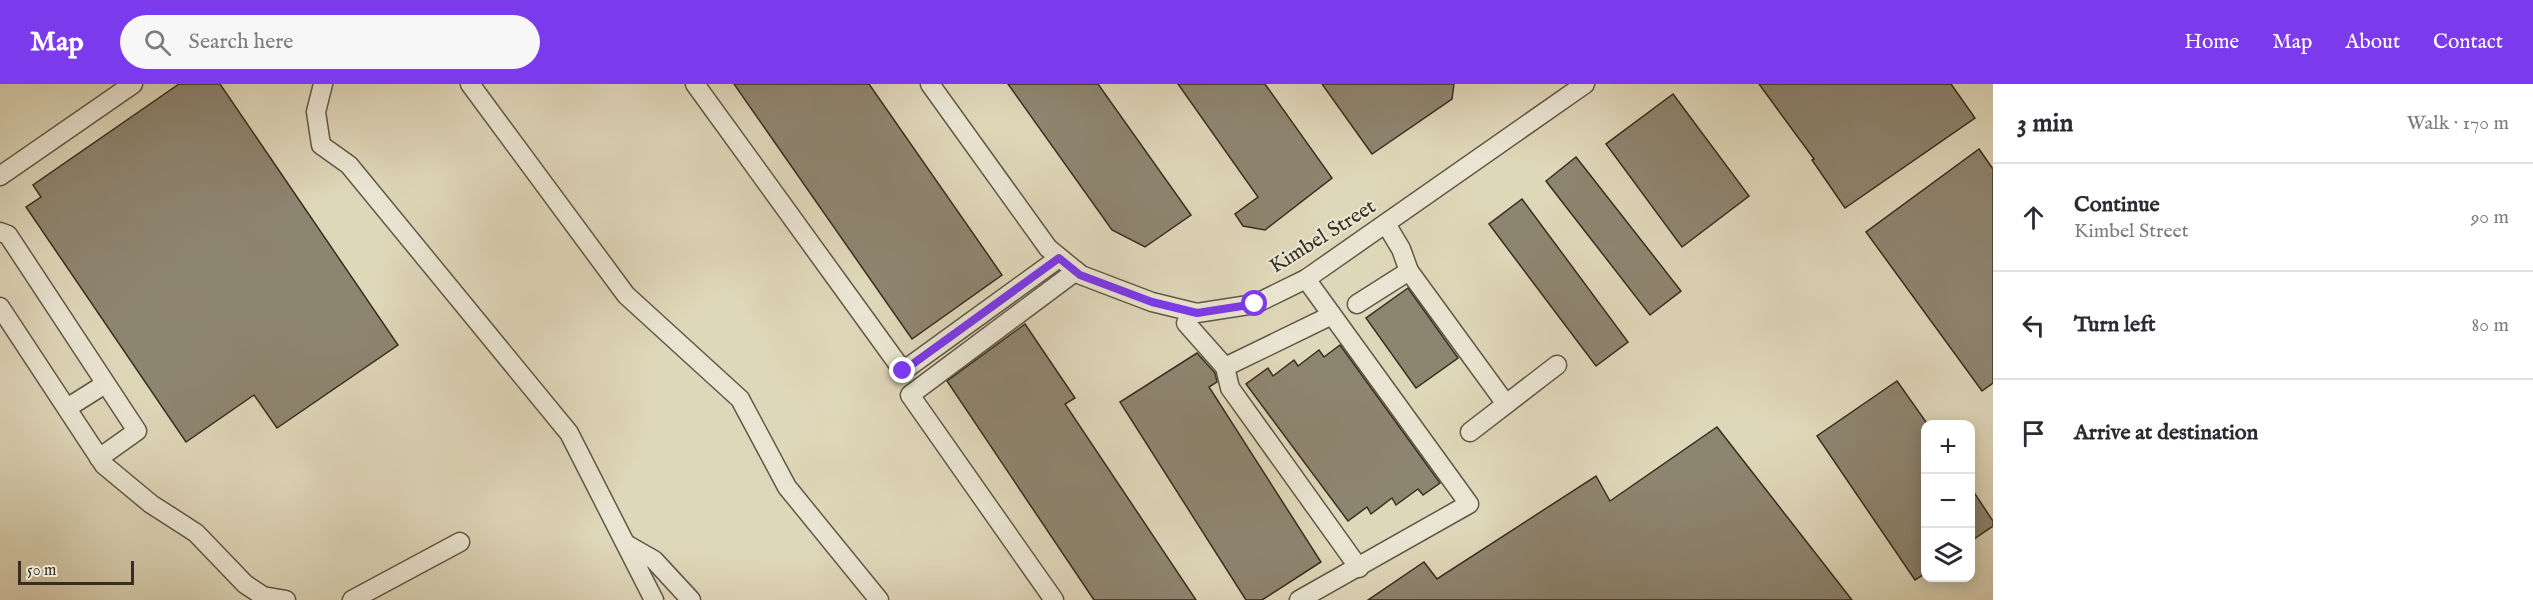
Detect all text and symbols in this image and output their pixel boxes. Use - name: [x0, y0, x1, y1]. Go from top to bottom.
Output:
- search box: [120, 15, 540, 69]
- text: Map: [30, 25, 84, 60]
- icon: search: [141, 26, 174, 59]
- text: Search here: [189, 28, 293, 56]
- text: Home: [2184, 29, 2239, 56]
- text: Map: [2272, 29, 2312, 56]
- text: About: [2345, 29, 2400, 56]
- text: Contact: [2433, 29, 2503, 56]
- text: 3 min: [2017, 107, 2073, 140]
- text: Walk · 170 m: [2407, 111, 2509, 136]
- text: Continue: [2074, 191, 2160, 219]
- street label: Kimbel Street: [1265, 194, 1381, 280]
- icon: ahead: [2017, 201, 2050, 234]
- text: 90 m: [2471, 205, 2509, 230]
- text: Kimbel Street: [2074, 219, 2189, 244]
- route start: [1241, 290, 1267, 316]
- icon: left: [2017, 309, 2050, 342]
- text: Turn left: [2074, 311, 2156, 339]
- text: 80 m: [2472, 313, 2509, 338]
- route end: [889, 357, 915, 383]
- icon: arrive: [2017, 417, 2050, 450]
- text: Arrive at destination: [2074, 419, 2258, 447]
- map controls: [1921, 420, 1975, 582]
- button: +: [1921, 420, 1975, 474]
- button: −: [1921, 474, 1975, 528]
- button: layers: [1921, 528, 1975, 582]
- scale bar: [18, 558, 134, 586]
- text: 50 m: [27, 561, 56, 581]

